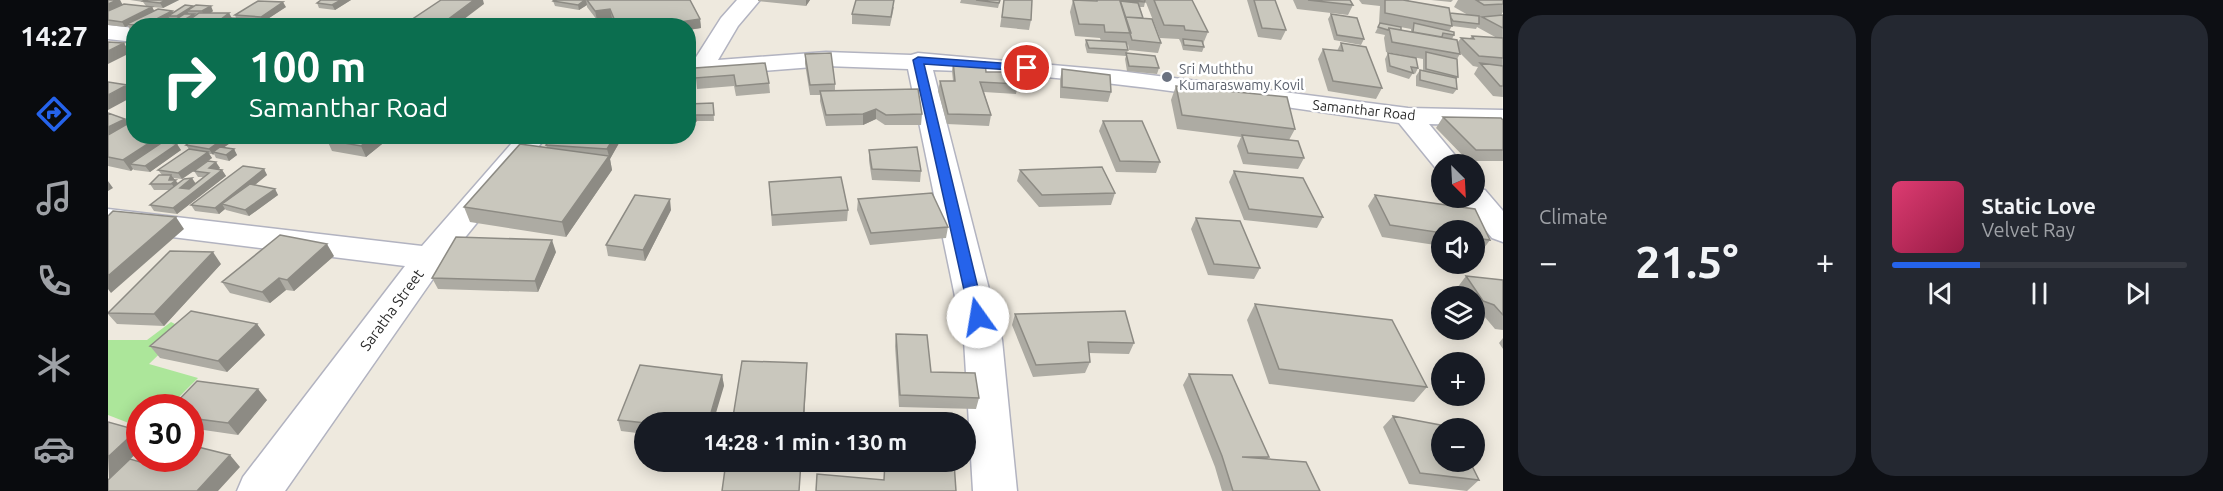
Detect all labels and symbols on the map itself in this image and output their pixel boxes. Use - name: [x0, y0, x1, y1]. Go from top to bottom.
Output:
- pin: [1001, 42, 1052, 93]
- place label: Sri Muththu Kumaraswamy Kovil: [1179, 61, 1304, 93]
- marker: Sri Muththu Kumaraswamy Kovil: [1160, 70, 1174, 84]
- street label: Samanthar Road: [1312, 97, 1416, 123]
- north arrow: [1431, 154, 1485, 208]
- street label: Saratha Street: [356, 266, 427, 354]
- position arrow: [946, 285, 1010, 349]
- speed limit sign: 30: [126, 394, 204, 472]

